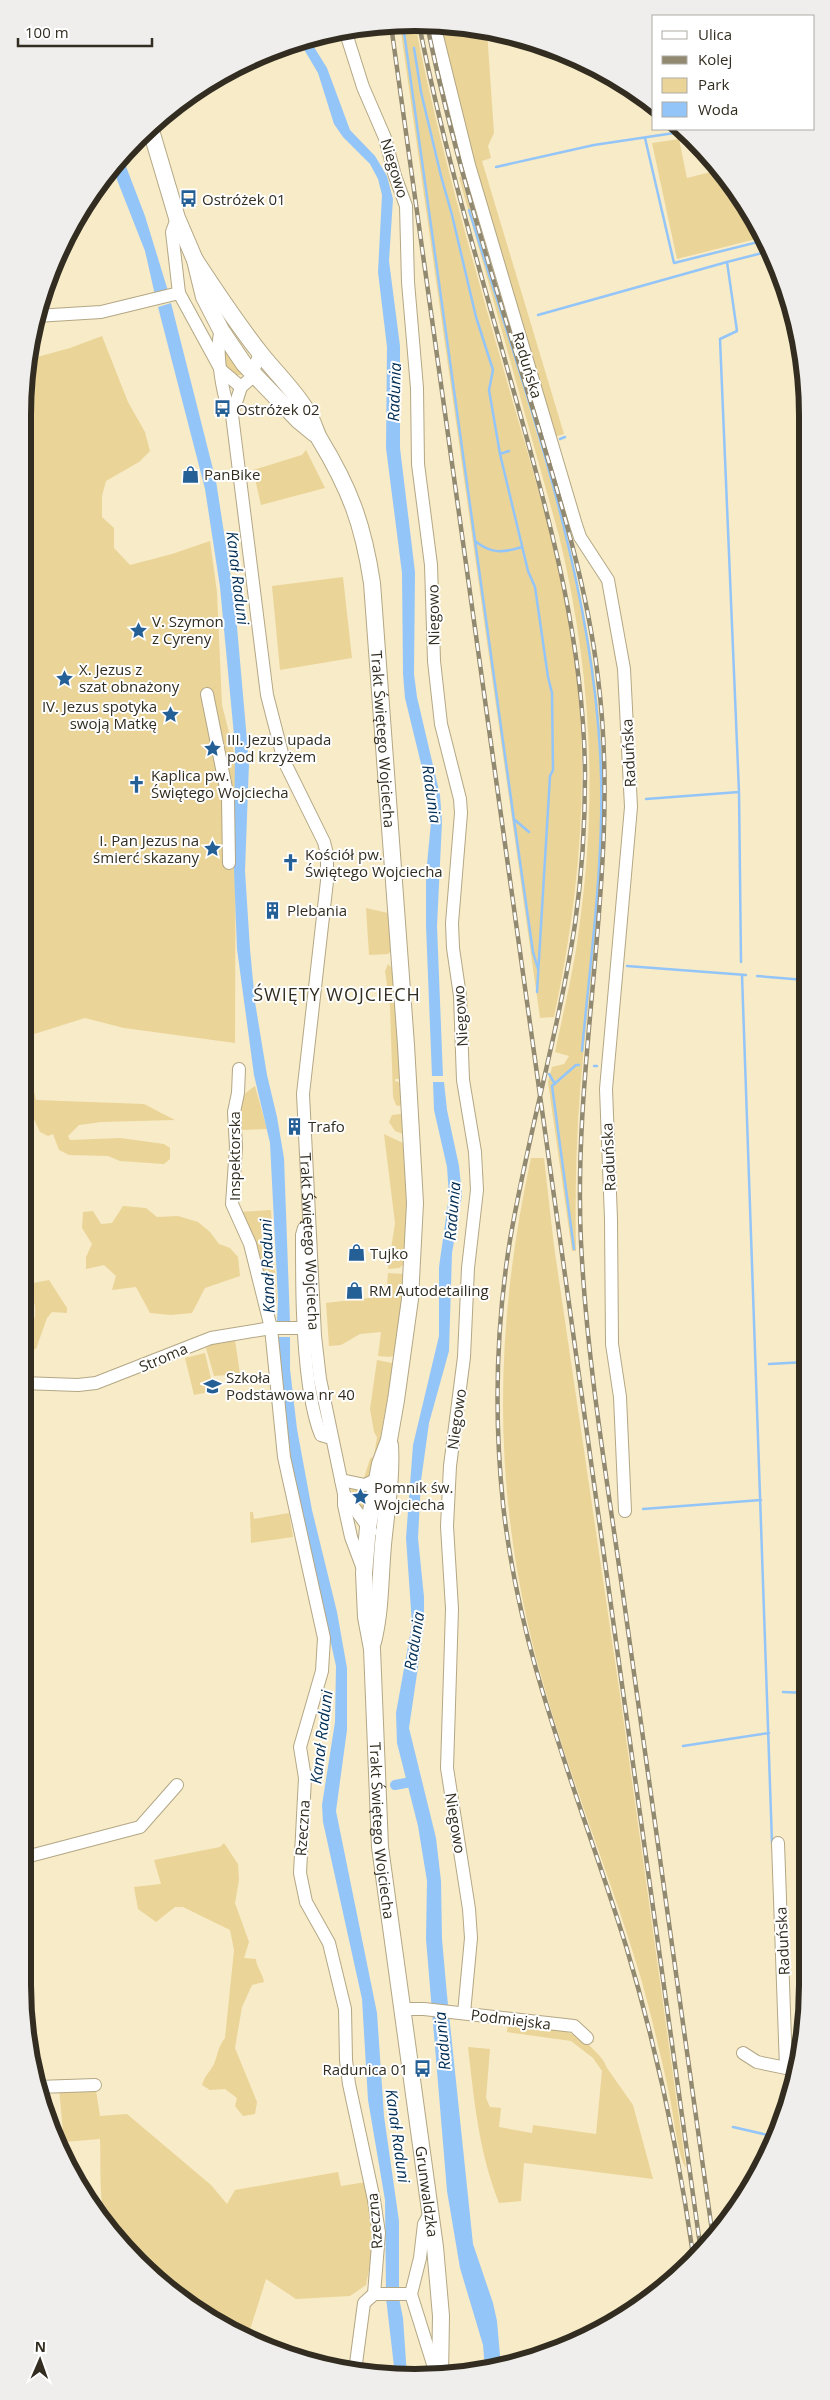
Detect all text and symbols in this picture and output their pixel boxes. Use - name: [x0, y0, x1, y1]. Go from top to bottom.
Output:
- scale bar: [18, 15, 151, 47]
- legend: [652, 15, 815, 130]
- text: 100 m: [25, 22, 69, 42]
- text: Ulica: [698, 24, 732, 44]
- text: Kolej: [698, 49, 732, 69]
- text: Park: [698, 74, 729, 94]
- text: Woda: [698, 99, 738, 119]
- street label: Niegowo: [376, 136, 414, 200]
- bus stop icon: Ostróżek 01: [178, 189, 198, 209]
- place label: Ostróżek 01: [202, 189, 286, 209]
- street label: Raduńska: [508, 329, 548, 401]
- water label: Radunia: [382, 362, 406, 422]
- bus stop icon: Ostróżek 02: [212, 399, 232, 419]
- place label: Ostróżek 02: [236, 399, 320, 419]
- shop icon: PanBike: [180, 464, 200, 484]
- place label: PanBike: [204, 464, 260, 484]
- water label: Kanał Raduni: [221, 530, 255, 627]
- street label: Niegowo: [422, 584, 444, 646]
- place label: V. Szymon z Cyreny: [152, 611, 224, 648]
- place icon: V. Szymon z Cyreny: [128, 620, 148, 640]
- street label: Trakt Świętego Wojciecha: [367, 650, 400, 829]
- place label: X. Jezus z szat obnażony: [79, 659, 180, 696]
- place icon: X. Jezus z szat obnażony: [55, 668, 75, 688]
- place label: IV. Jezus spotyka swoją Matkę: [42, 696, 157, 733]
- place icon: IV. Jezus spotyka swoją Matkę: [161, 705, 181, 725]
- street label: Raduńska: [616, 718, 640, 788]
- place label: III. Jezus upada pod krzyżem: [227, 729, 331, 766]
- place icon: III. Jezus upada pod krzyżem: [203, 738, 223, 758]
- water label: Radunia: [417, 763, 447, 825]
- place label: Kaplica pw. Świętego Wojciecha: [151, 765, 289, 802]
- church icon: Kaplica pw. Świętego Wojciecha: [127, 774, 147, 794]
- place label: I. Pan Jezus na śmierć skazany: [93, 830, 199, 867]
- place icon: I. Pan Jezus na śmierć skazany: [203, 839, 223, 859]
- place label: Kościół pw. Świętego Wojciecha: [305, 844, 443, 881]
- church icon: Kościół pw. Świętego Wojciecha: [281, 853, 301, 873]
- building icon: Plebania: [263, 900, 283, 920]
- place label: Plebania: [287, 900, 347, 920]
- district label: ŚWIĘTY WOJCIECH: [253, 982, 421, 1006]
- street label: Niegowo: [448, 985, 472, 1047]
- street label: Inspektorska: [224, 1111, 244, 1201]
- building icon: Trafo: [284, 1116, 304, 1136]
- place label: Trafo: [308, 1116, 345, 1136]
- street label: Raduńska: [596, 1122, 620, 1192]
- street label: Trakt Świętego Wojciecha: [296, 1152, 325, 1331]
- water label: Radunia: [438, 1181, 466, 1241]
- water label: Kanał Raduni: [254, 1217, 280, 1314]
- shop icon: Tujko: [346, 1243, 366, 1263]
- place label: Tujko: [370, 1243, 408, 1263]
- shop icon: RM Autodetailing: [345, 1280, 365, 1300]
- place label: RM Autodetailing: [369, 1280, 489, 1300]
- street label: Stroma: [136, 1338, 190, 1376]
- place label: Szkoła Podstawowa nr 40: [226, 1367, 355, 1404]
- school or university icon: Szkoła Podstawowa nr 40: [202, 1376, 222, 1396]
- street label: Niegowo: [442, 1387, 470, 1451]
- place label: Pomnik św. Wojciecha: [374, 1477, 453, 1514]
- place icon: Pomnik św. Wojciecha: [350, 1486, 370, 1506]
- water label: Radunia: [399, 1610, 429, 1672]
- water label: Kanał Raduni: [304, 1688, 338, 1785]
- street label: Trakt Świętego Wojciecha: [366, 1742, 400, 1920]
- street label: Niegowo: [441, 1791, 471, 1855]
- street label: Rzeczna: [290, 1799, 314, 1857]
- street label: Raduńska: [770, 1906, 794, 1976]
- street label: Podmiejska: [470, 2004, 552, 2034]
- water label: Radunia: [428, 2011, 456, 2071]
- place label: Radunica 01: [322, 2059, 408, 2079]
- bus stop icon: Radunica 01: [412, 2059, 432, 2079]
- water label: Kanał Raduni: [381, 2088, 416, 2185]
- street label: Grunwaldzka: [411, 2145, 444, 2238]
- street label: Rzeczna: [362, 2192, 386, 2250]
- north arrow: [15, 2335, 65, 2385]
- text: N: [34, 2337, 46, 2356]

